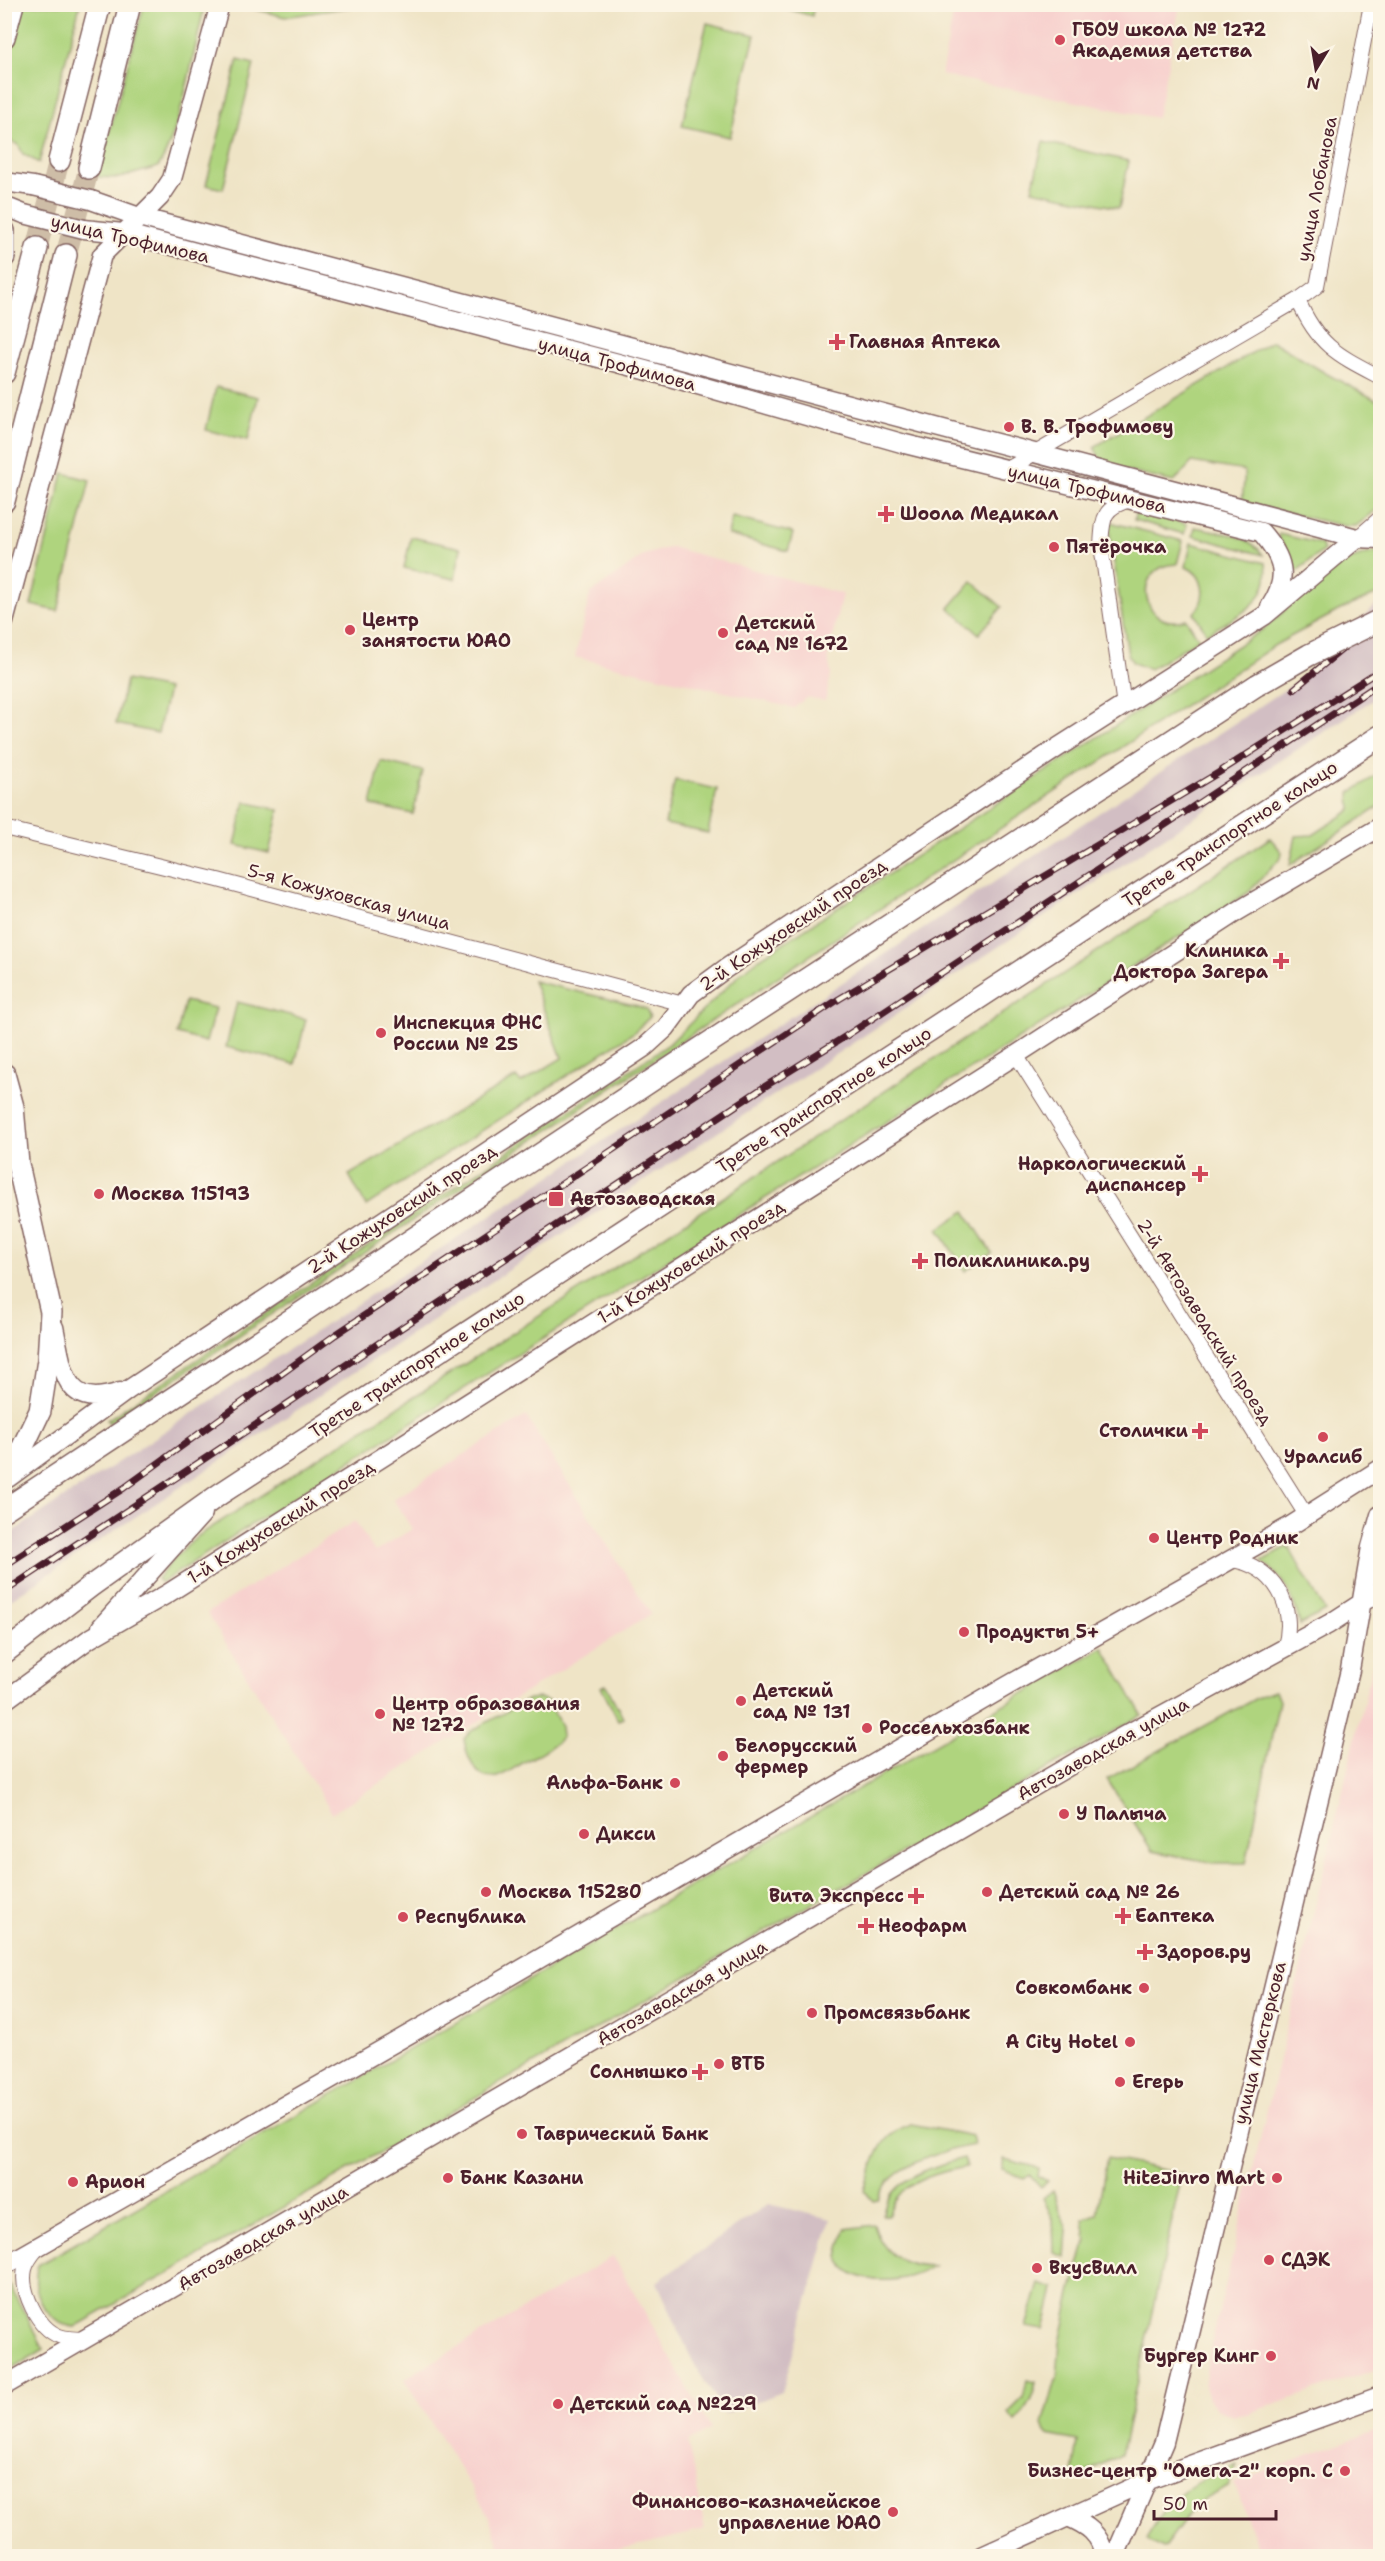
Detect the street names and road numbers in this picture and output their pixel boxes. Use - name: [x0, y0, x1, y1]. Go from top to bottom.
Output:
- street label: улица Лобанова: [1291, 114, 1343, 264]
- street label: улица Трофимова: [48, 209, 212, 269]
- street label: улица Трофимова: [536, 331, 698, 397]
- street label: улица Трофимова: [1005, 459, 1169, 519]
- street label: Третье транспортное кольцо: [1118, 755, 1342, 913]
- street label: 2-й Кожуховский проезд: [695, 853, 892, 997]
- street label: 5-я Кожуховская улица: [245, 858, 453, 936]
- street label: Третье транспортное кольцо: [712, 1021, 936, 1179]
- street label: 2-й Кожуховский проезд: [303, 1138, 502, 1279]
- street label: 1-й Кожуховский проезд: [593, 1194, 790, 1330]
- street label: 2-й Автозаводский проезд: [1131, 1214, 1279, 1430]
- street label: Третье транспортное кольцо: [305, 1286, 529, 1444]
- street label: 1-й Кожуховский проезд: [183, 1454, 380, 1590]
- street label: Автозаводская улица: [1013, 1692, 1193, 1806]
- street label: Автозаводская улица: [593, 1934, 771, 2052]
- street label: улица Мастеркова: [1228, 1959, 1292, 2127]
- street label: Автозаводская улица: [174, 2179, 352, 2297]

